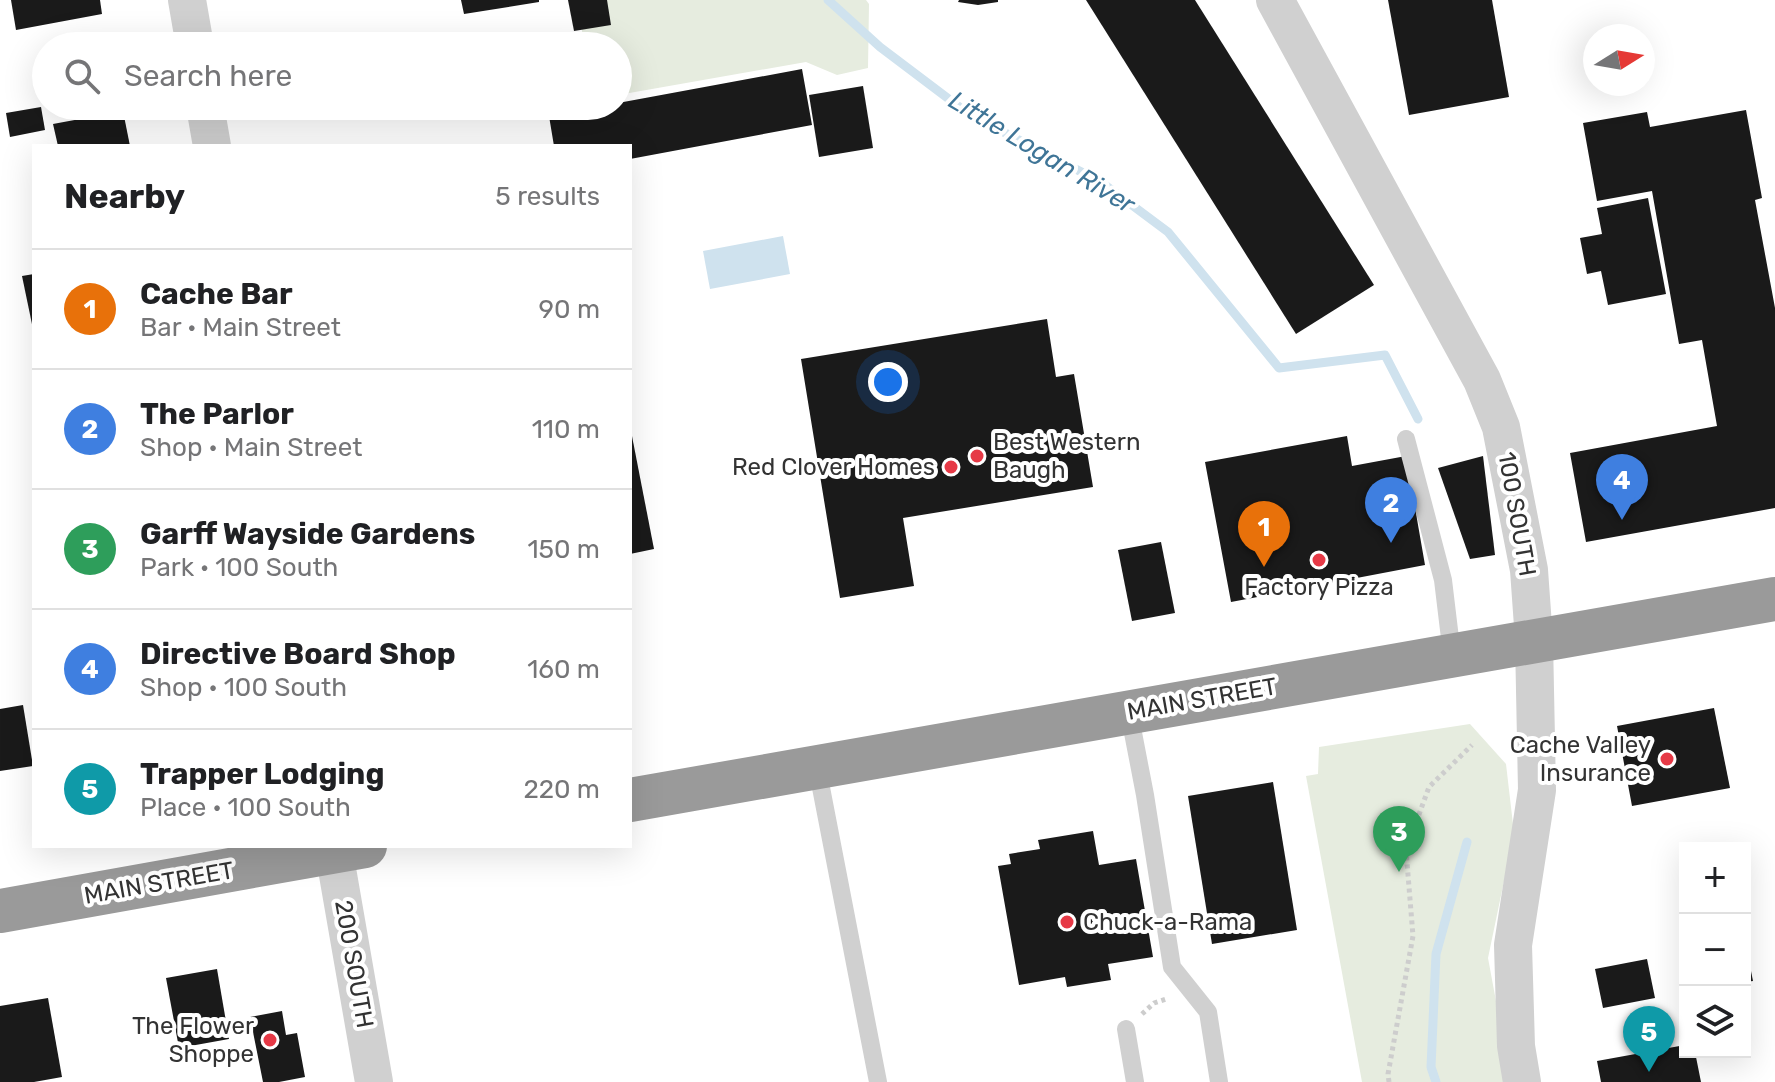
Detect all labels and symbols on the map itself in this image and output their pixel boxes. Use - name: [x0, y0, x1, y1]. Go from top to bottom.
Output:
- north arrow: [1583, 24, 1655, 96]
- water label: Little Logan River: [943, 85, 1141, 221]
- your location: [868, 362, 908, 402]
- place label: Best Western Baugh: [993, 428, 1140, 484]
- marker: Best Western Baugh: [968, 447, 986, 465]
- street label: 100 SOUTH: [1492, 450, 1542, 578]
- place label: Red Clover Homes: [732, 453, 935, 481]
- pin: 4: [1596, 454, 1648, 520]
- marker: Red Clover Homes: [942, 458, 960, 476]
- pin: 2: [1365, 477, 1417, 543]
- pin: 1: [1238, 501, 1290, 567]
- marker: Factory Pizza: [1310, 551, 1328, 569]
- place label: Factory Pizza: [1244, 573, 1394, 601]
- street label: MAIN STREET: [1125, 672, 1279, 726]
- place label: Cache Valley Insurance: [1510, 731, 1651, 787]
- marker: Cache Valley Insurance: [1658, 750, 1676, 768]
- pin: 3: [1373, 806, 1425, 872]
- street label: MAIN STREET: [82, 856, 236, 910]
- street label: 200 SOUTH: [329, 898, 379, 1030]
- place label: Chuck-a-Rama: [1083, 908, 1252, 936]
- marker: Chuck-a-Rama: [1058, 913, 1076, 931]
- pin: 5: [1623, 1006, 1675, 1072]
- place label: The Flower Shoppe: [132, 1012, 254, 1068]
- marker: The Flower Shoppe: [261, 1031, 279, 1049]

